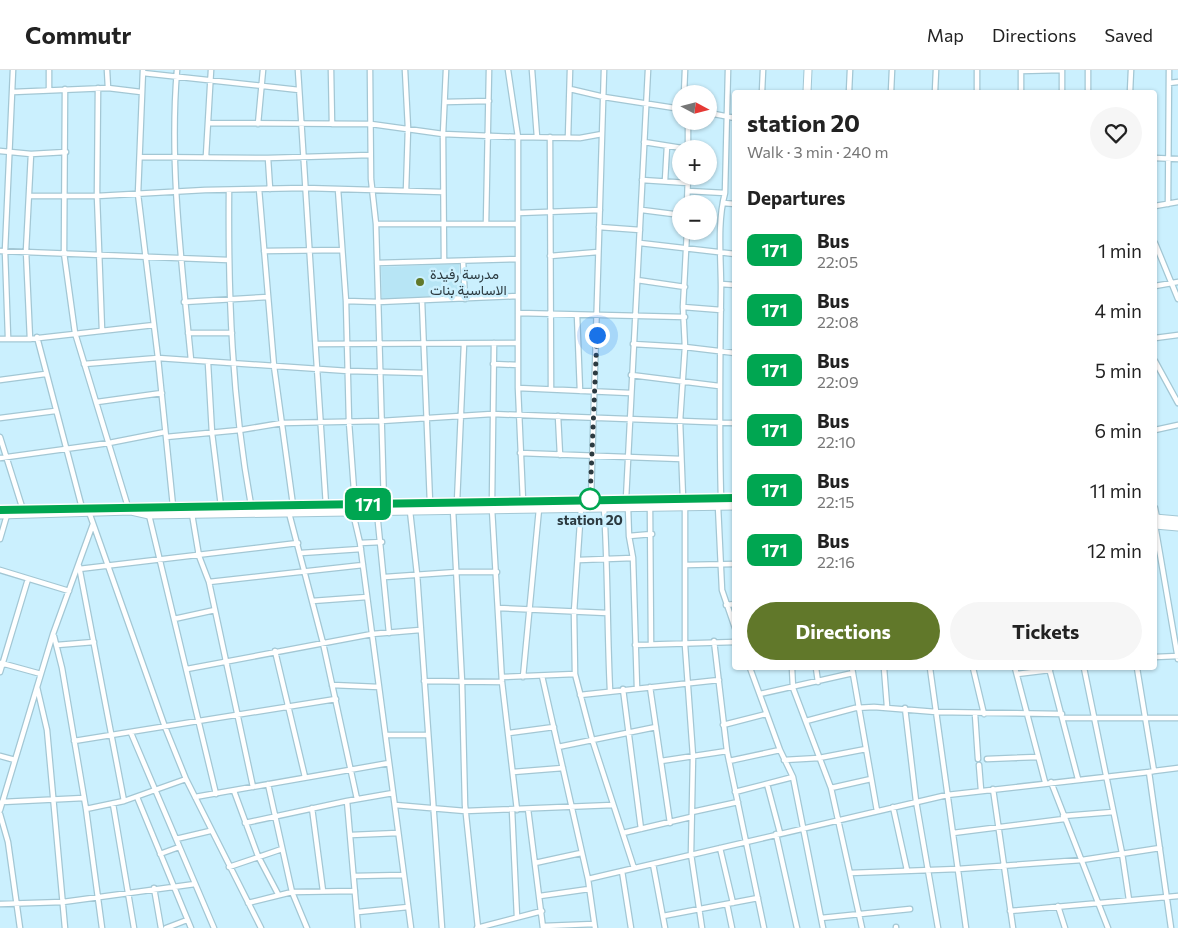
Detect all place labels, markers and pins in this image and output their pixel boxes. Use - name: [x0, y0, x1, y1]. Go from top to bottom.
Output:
- place label: مدرسة رفيدة الاساسية بنات: [430, 265, 507, 299]
- marker: مدرسة رفيدة الاساسية بنات: [414, 276, 426, 288]
- marker: station 20: [579, 488, 601, 510]
- place label: station 20: [557, 511, 623, 528]

